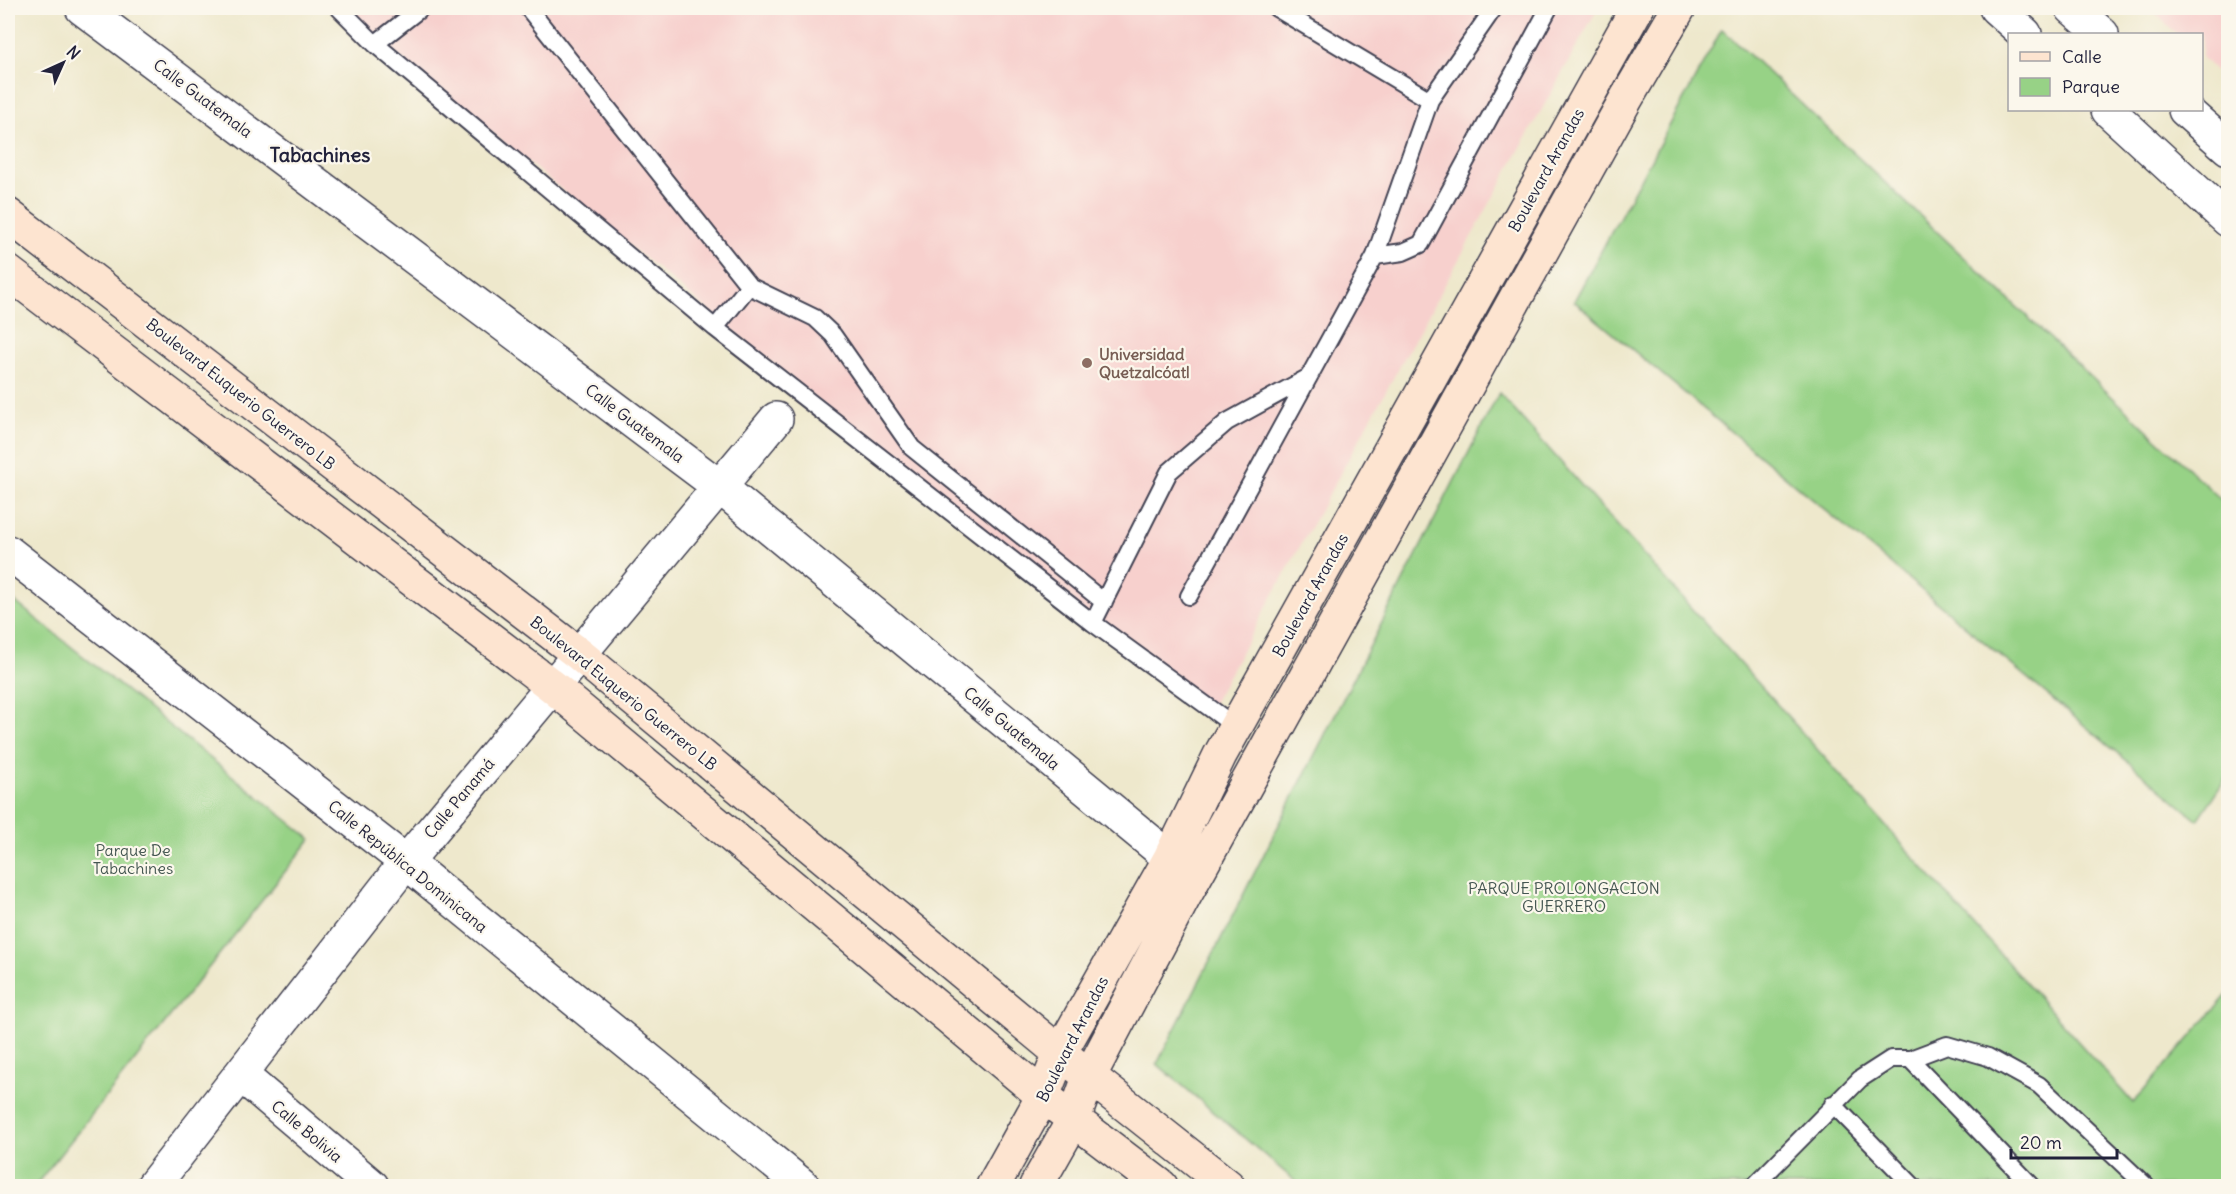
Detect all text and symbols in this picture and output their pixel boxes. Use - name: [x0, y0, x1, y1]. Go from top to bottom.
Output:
- north arrow: [33, 33, 93, 93]
- legend: [2008, 33, 2203, 111]
- text: N: [63, 41, 85, 63]
- text: Calle: [2062, 45, 2102, 68]
- street label: Calle Guatemala: [150, 54, 256, 142]
- text: Parque: [2062, 75, 2120, 98]
- street label: Boulevard Arandas: [1504, 105, 1588, 235]
- district label: Tabachines: [270, 142, 370, 167]
- street label: Boulevard Euquerio Guerrero LB: [142, 314, 340, 474]
- place label: Universidad Quetzalcóatl: [1099, 344, 1190, 382]
- marker: Universidad Quetzalcóatl: [1080, 356, 1094, 370]
- street label: Calle Guatemala: [582, 379, 688, 467]
- street label: Boulevard Arandas: [1268, 530, 1352, 660]
- street label: Boulevard Euquerio Guerrero LB: [527, 611, 721, 775]
- street label: Calle Guatemala: [960, 682, 1064, 774]
- street label: Calle Panamá: [419, 754, 499, 842]
- street label: Calle República Dominicana: [324, 795, 492, 937]
- park label: Parque De Tabachines: [93, 840, 173, 878]
- park label: PARQUE PROLONGACION GUERRERO: [1468, 878, 1660, 916]
- street label: Boulevard Arandas: [1032, 973, 1112, 1105]
- street label: Calle Bolivia: [268, 1096, 346, 1166]
- scale bar: [2011, 1122, 2118, 1160]
- text: 20 m: [2020, 1131, 2062, 1154]

